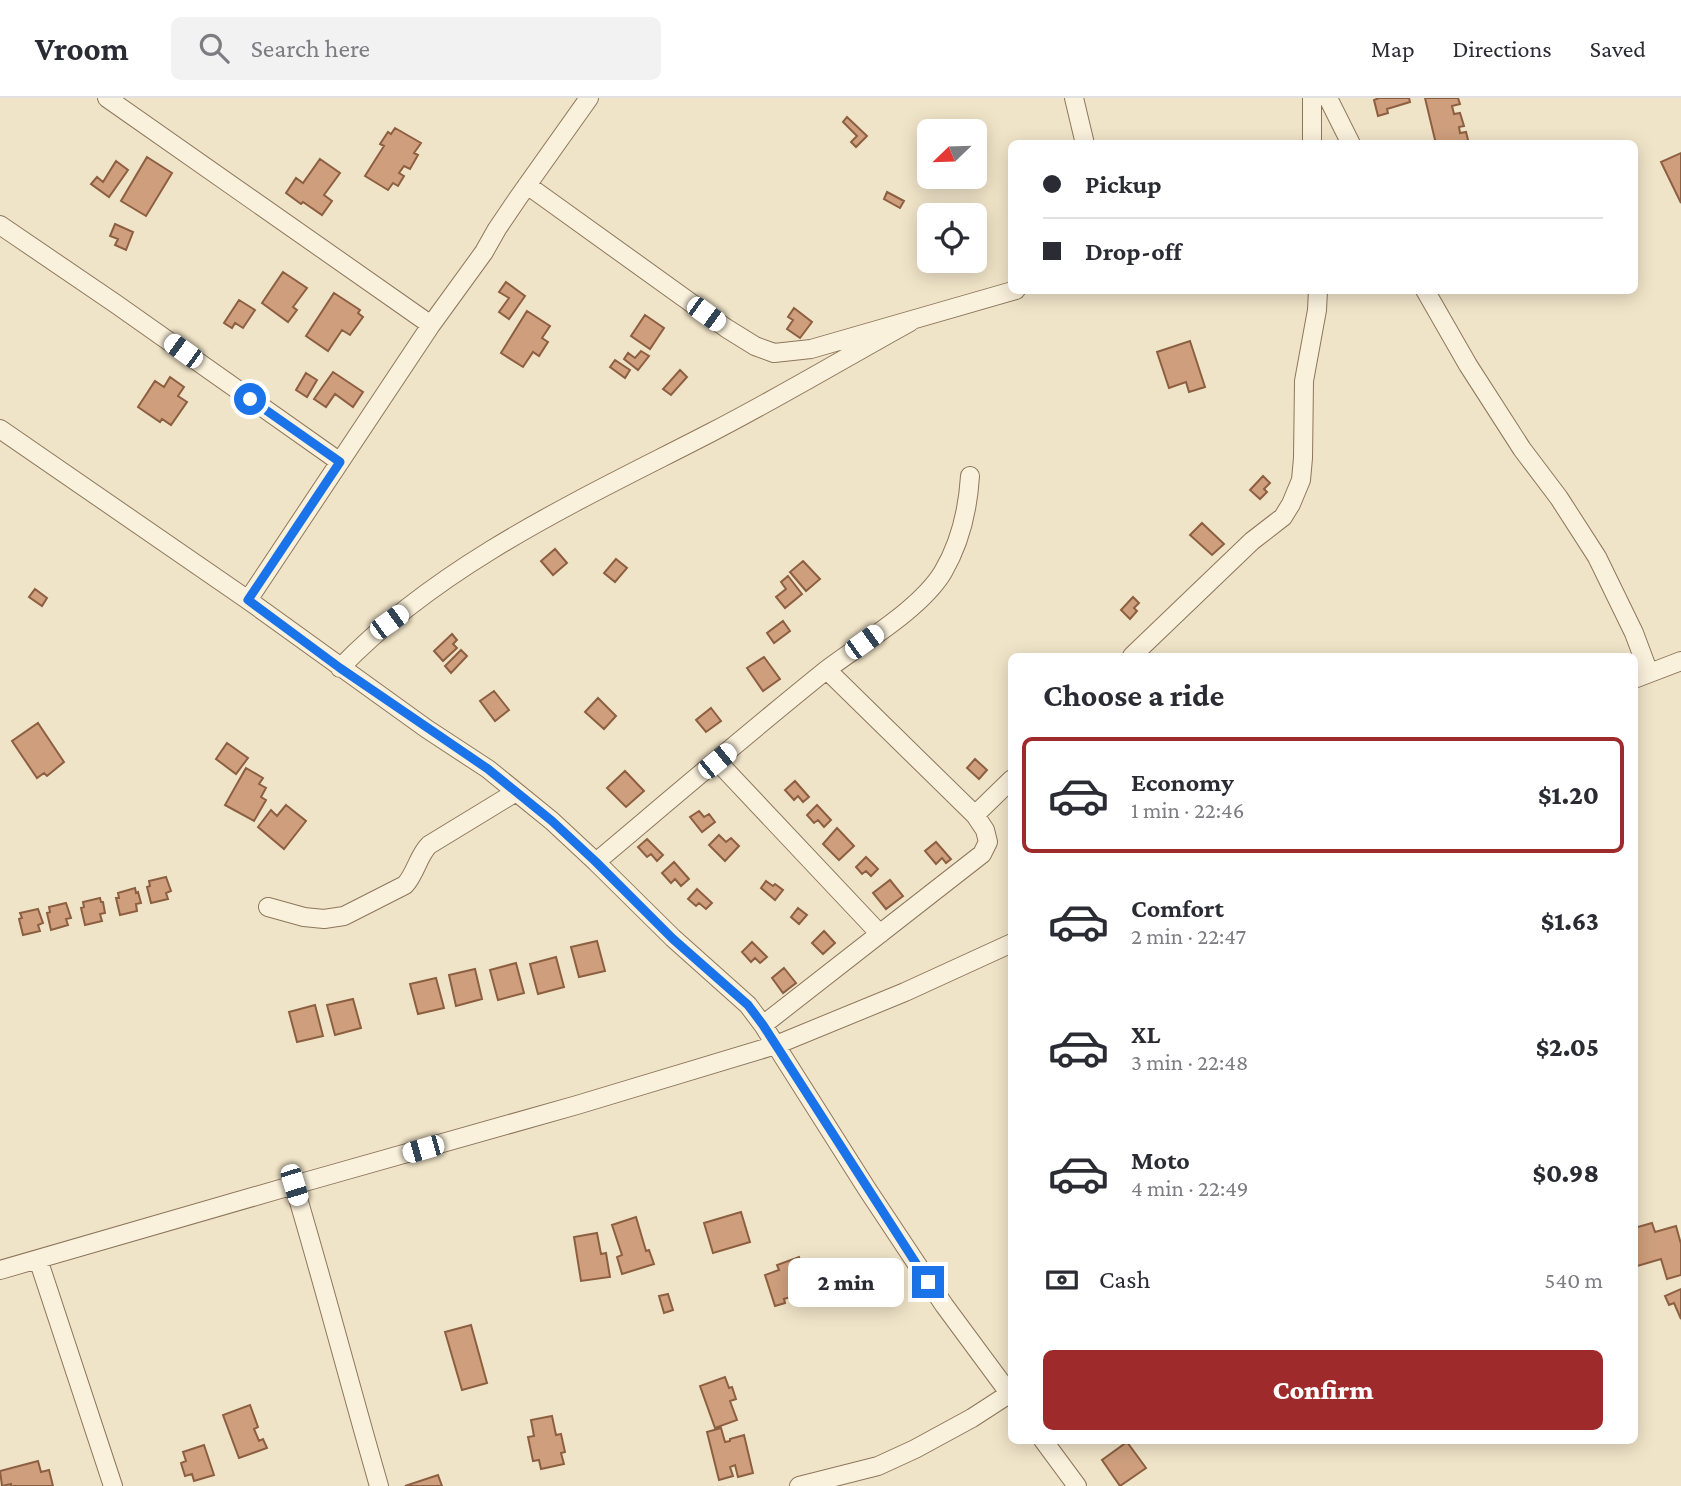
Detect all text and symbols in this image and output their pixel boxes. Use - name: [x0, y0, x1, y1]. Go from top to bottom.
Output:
- search box: [171, 17, 661, 80]
- icon: search: [195, 29, 233, 67]
- text: Vroom: [35, 30, 129, 67]
- text: Search here: [251, 34, 370, 63]
- text: Map: [1371, 35, 1415, 62]
- text: Directions: [1453, 35, 1552, 62]
- text: Saved: [1590, 35, 1646, 62]
- north arrow: [917, 119, 987, 189]
- map controls: [917, 119, 987, 273]
- text: Pickup: [1085, 170, 1162, 199]
- button: locate: [917, 203, 987, 273]
- text: Drop-off: [1085, 237, 1182, 266]
- car: [683, 293, 730, 335]
- car: [160, 330, 207, 372]
- route start: [234, 383, 266, 415]
- car: [366, 601, 413, 643]
- car: [841, 621, 888, 663]
- text: Choose a ride: [1043, 677, 1224, 713]
- car: [695, 740, 740, 782]
- icon: car: [1047, 764, 1110, 827]
- text: Economy: [1131, 768, 1234, 797]
- text: $1.20: [1538, 781, 1599, 810]
- text: 1 min · 22:46: [1131, 797, 1244, 823]
- icon: car: [1047, 890, 1110, 953]
- text: Comfort: [1131, 894, 1224, 923]
- text: $1.63: [1541, 907, 1599, 936]
- text: 2 min · 22:47: [1131, 923, 1246, 949]
- icon: car: [1047, 1016, 1110, 1079]
- text: XL: [1131, 1020, 1160, 1049]
- text: $2.05: [1536, 1033, 1599, 1062]
- text: 3 min · 22:48: [1131, 1049, 1248, 1075]
- car: [400, 1133, 447, 1165]
- icon: car: [1047, 1142, 1110, 1205]
- text: Moto: [1131, 1146, 1190, 1175]
- text: $0.98: [1532, 1159, 1599, 1188]
- car: [278, 1162, 311, 1208]
- text: 4 min · 22:49: [1131, 1175, 1248, 1201]
- callout: 2 min: [788, 1258, 904, 1306]
- icon: cash: [1043, 1261, 1081, 1299]
- text: Cash: [1099, 1265, 1150, 1294]
- route end: [912, 1266, 944, 1298]
- text: 540 m: [1545, 1267, 1603, 1293]
- text: 2 min: [818, 1269, 874, 1295]
- button: Confirm: [1043, 1350, 1603, 1430]

